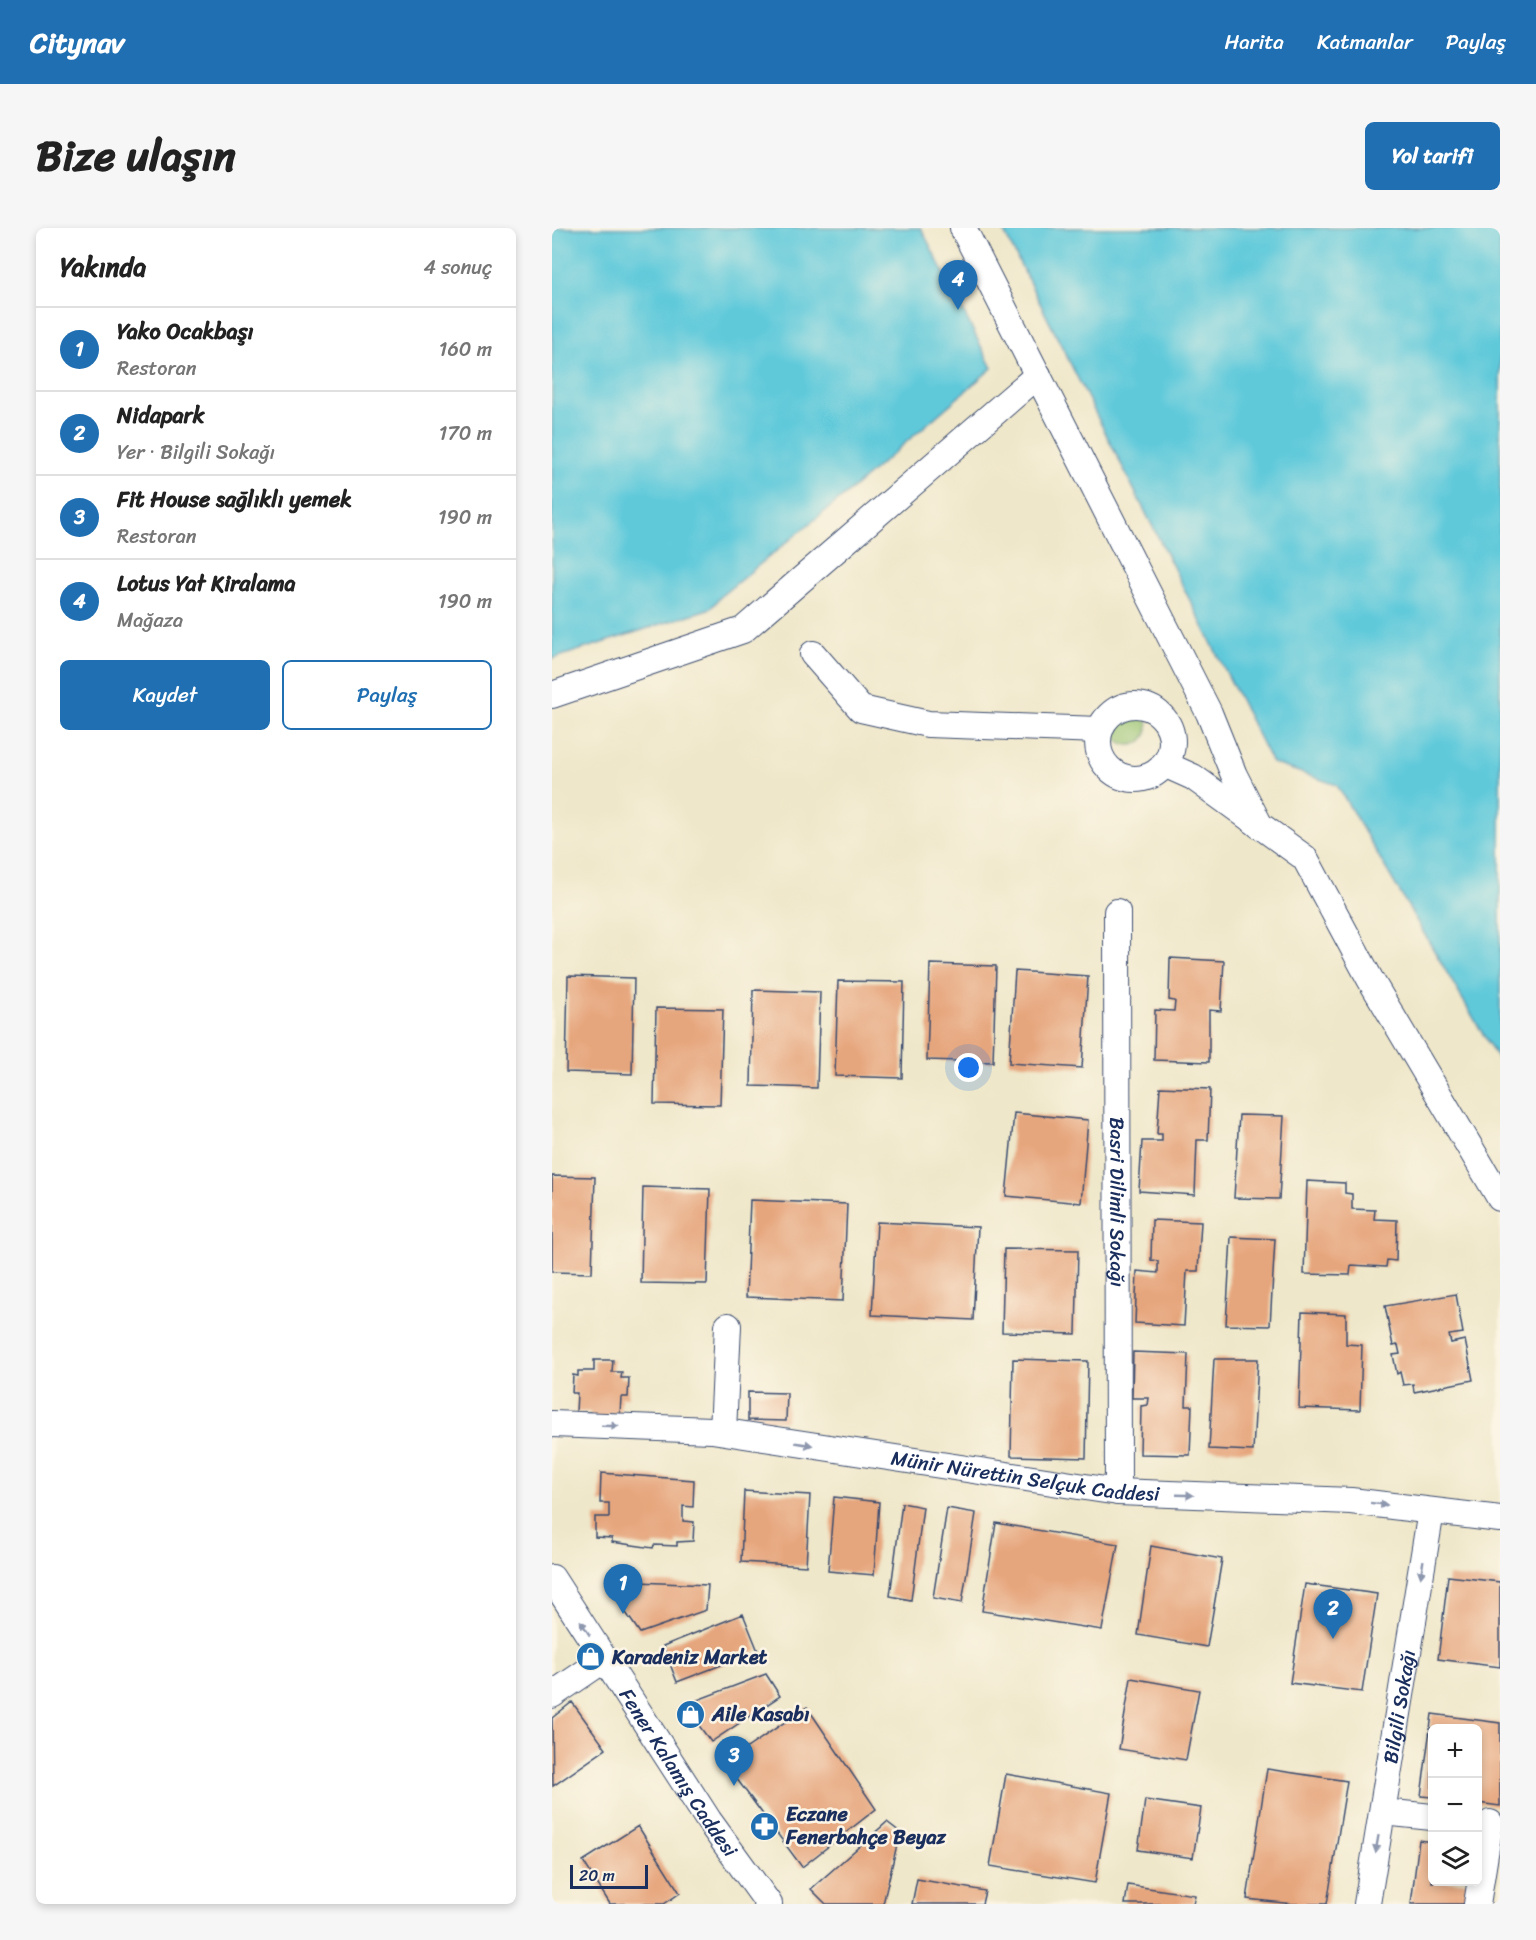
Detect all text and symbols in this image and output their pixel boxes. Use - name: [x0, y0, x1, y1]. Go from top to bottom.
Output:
- text: Citynav: [30, 18, 124, 67]
- text: Harita: [1224, 23, 1284, 61]
- text: Katmanlar: [1317, 23, 1413, 61]
- text: Paylaş: [1446, 23, 1506, 61]
- text: Bize ulaşın: [36, 119, 236, 193]
- button: Yol tarifi: [1365, 122, 1500, 190]
- text: Yakında: [60, 244, 146, 290]
- text: 4 sonuç: [423, 250, 492, 285]
- pin: 4: [938, 260, 978, 310]
- text: Yako Ocakbaşı: [117, 312, 254, 351]
- text: 1: [75, 332, 84, 367]
- text: 160 m: [439, 332, 492, 367]
- text: Restoran: [117, 351, 197, 386]
- text: Nidapark: [117, 396, 204, 435]
- text: 2: [74, 416, 85, 451]
- text: 170 m: [439, 416, 492, 451]
- text: Yer · Bilgili Sokağı: [117, 435, 275, 470]
- text: Fit House sağlıklı yemek: [117, 480, 352, 519]
- text: 3: [74, 500, 85, 535]
- text: 190 m: [438, 500, 492, 535]
- text: Restoran: [117, 519, 197, 554]
- text: Lotus Yat Kiralama: [117, 564, 296, 603]
- text: 4: [73, 584, 86, 619]
- text: 190 m: [438, 584, 492, 619]
- text: Mağaza: [117, 603, 183, 638]
- button: Kaydet: [60, 660, 270, 730]
- button: Paylaş: [282, 660, 492, 730]
- your location: [954, 1053, 983, 1082]
- street label: Basri Dilimli Sokağı: [1099, 1117, 1135, 1287]
- one-way arrow: [601, 1422, 620, 1431]
- one-way arrow: [795, 1439, 814, 1448]
- street label: Münir Nürettin Selçuk Caddesi: [889, 1441, 1162, 1512]
- one-way arrow: [1175, 1490, 1194, 1499]
- one-way arrow: [1370, 1500, 1389, 1509]
- one-way arrow: [1417, 1559, 1426, 1578]
- pin: 1: [604, 1564, 642, 1614]
- pin: 2: [1314, 1590, 1352, 1639]
- one-way arrow: [579, 1621, 591, 1637]
- place label: Karadeniz Market: [611, 1640, 768, 1675]
- shop icon: Karadeniz Market: [575, 1641, 607, 1673]
- street label: Bilgili Sokağı: [1373, 1647, 1426, 1766]
- street label: Fener Kalamış Caddesi: [609, 1681, 747, 1865]
- place label: Aile Kasabı: [711, 1697, 810, 1732]
- shop icon: Aile Kasabı: [675, 1698, 707, 1730]
- map controls: [1428, 1724, 1482, 1886]
- button: +: [1428, 1724, 1482, 1778]
- pin: 3: [714, 1736, 753, 1786]
- button: −: [1428, 1778, 1482, 1832]
- place label: Eczane Fenerbahçe Beyaz: [785, 1797, 946, 1855]
- pharmacy icon: Eczane Fenerbahçe Beyaz: [749, 1810, 781, 1842]
- button: layers: [1428, 1832, 1482, 1886]
- one-way arrow: [1372, 1835, 1381, 1854]
- text: 20 m: [579, 1861, 615, 1890]
- scale bar: [570, 1862, 648, 1890]

